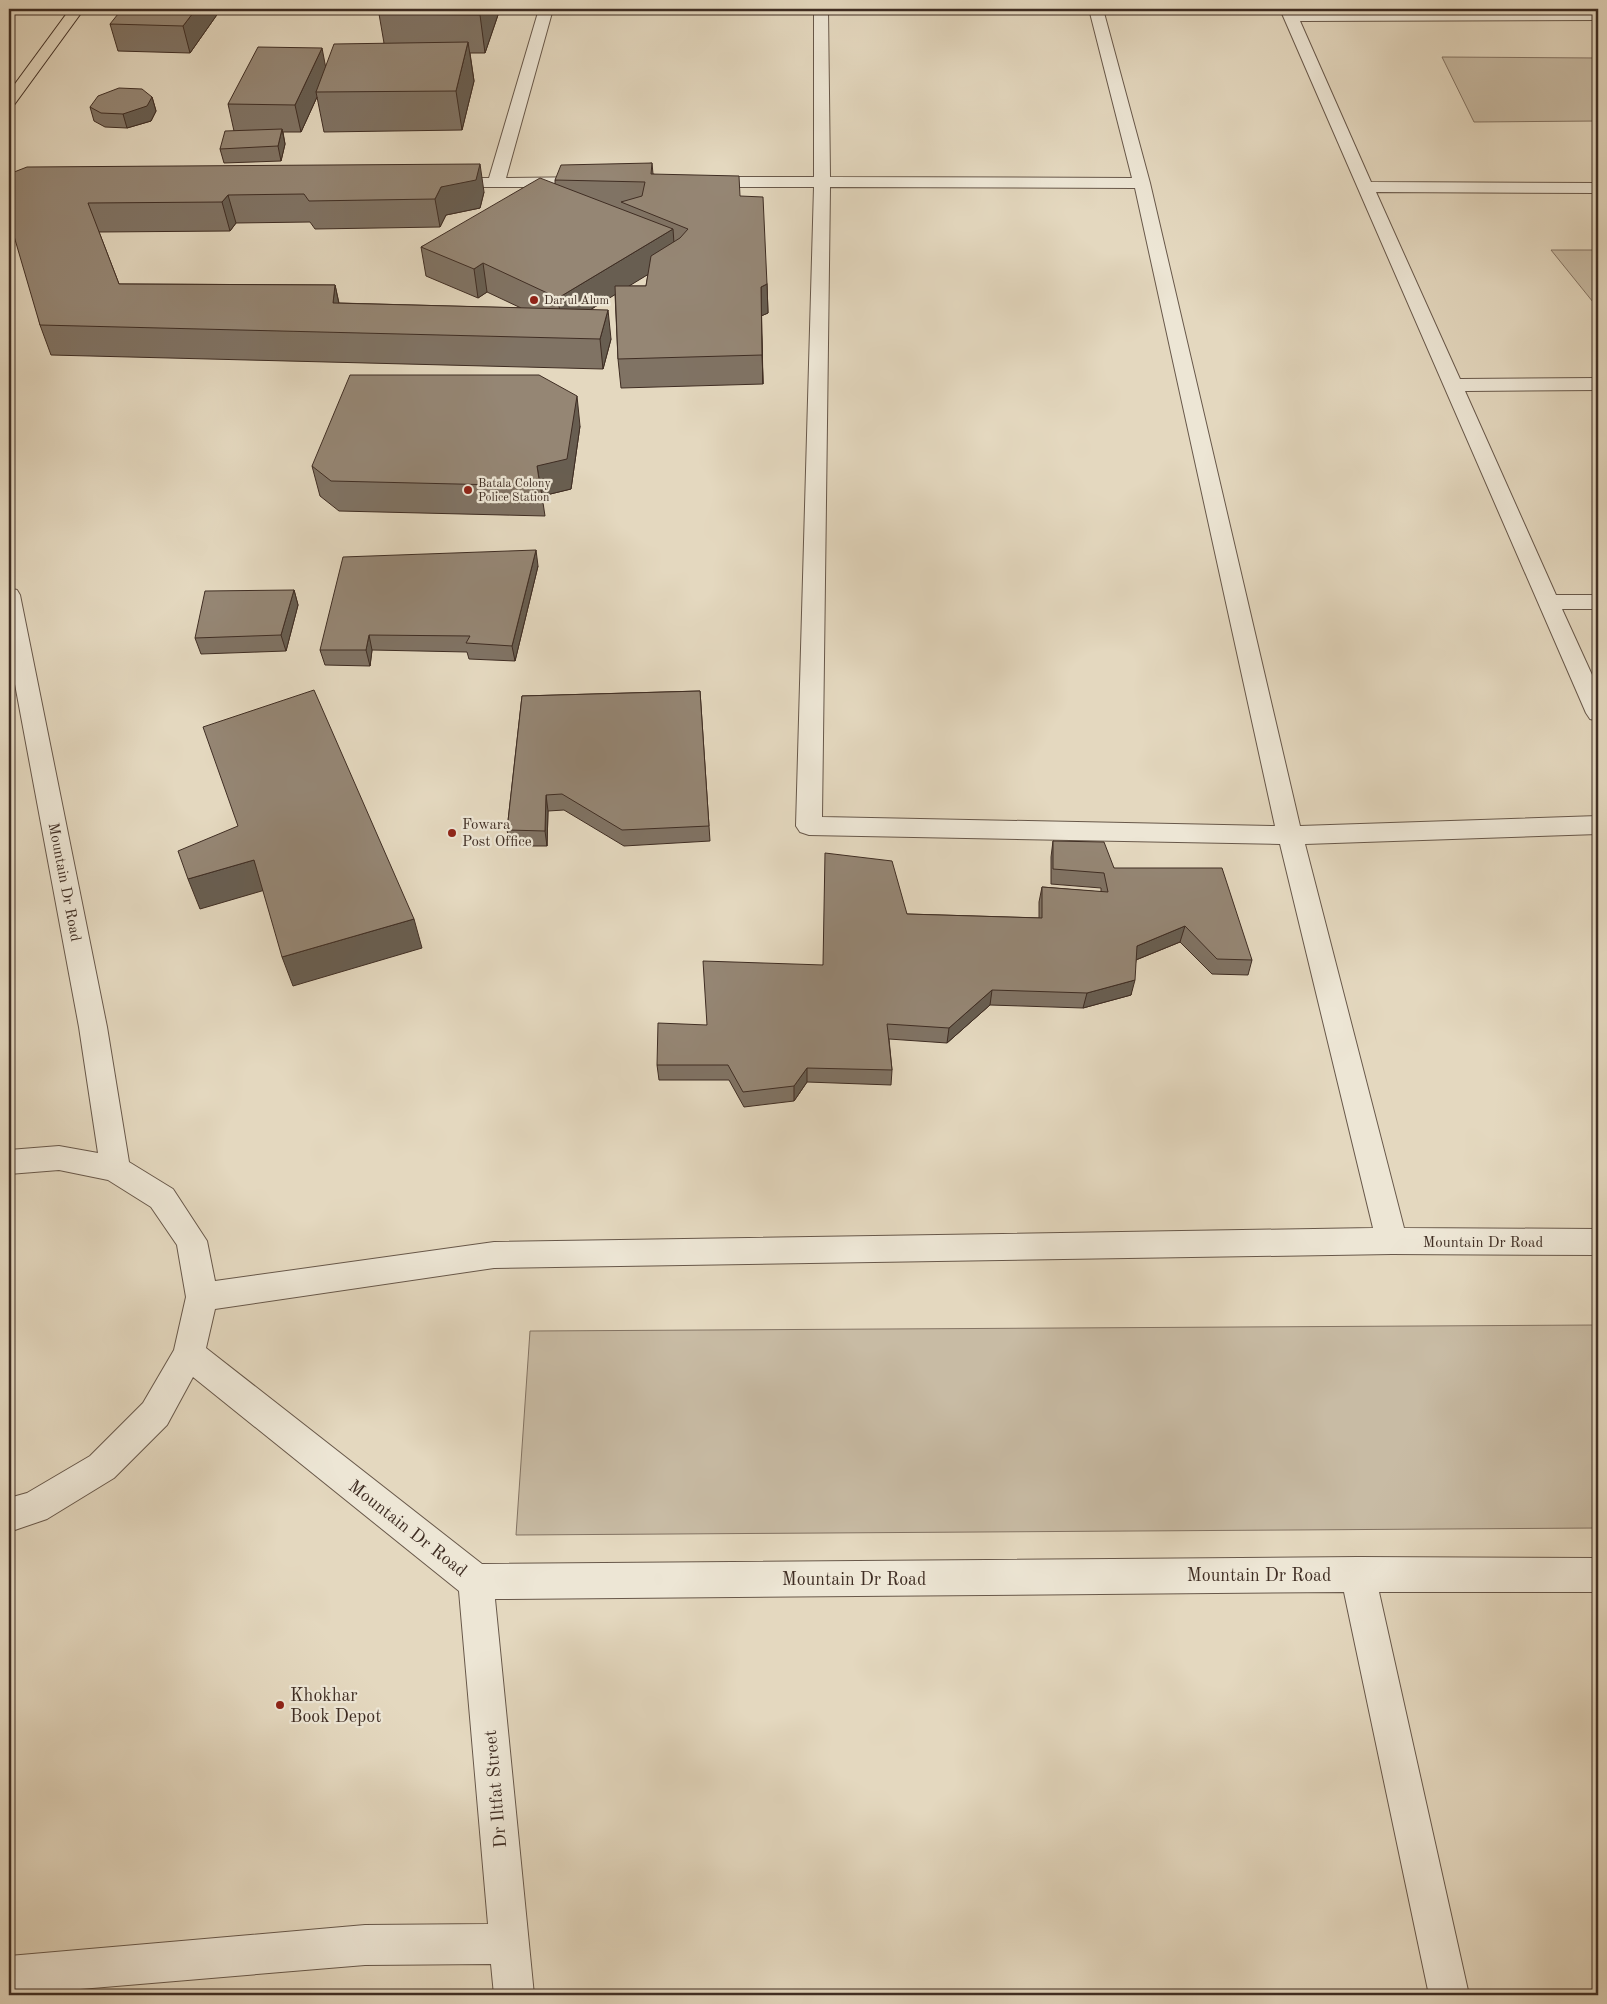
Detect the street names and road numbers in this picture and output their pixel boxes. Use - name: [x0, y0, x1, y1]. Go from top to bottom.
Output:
- street label: Mountain Dr Road: [45, 822, 82, 943]
- street label: Mountain Dr Road: [1423, 1236, 1543, 1251]
- street label: Mountain Dr Road: [345, 1477, 470, 1580]
- street label: Mountain Dr Road: [1187, 1567, 1331, 1585]
- street label: Mountain Dr Road: [782, 1571, 926, 1589]
- street label: Dr Iltfat Street: [482, 1729, 510, 1849]

